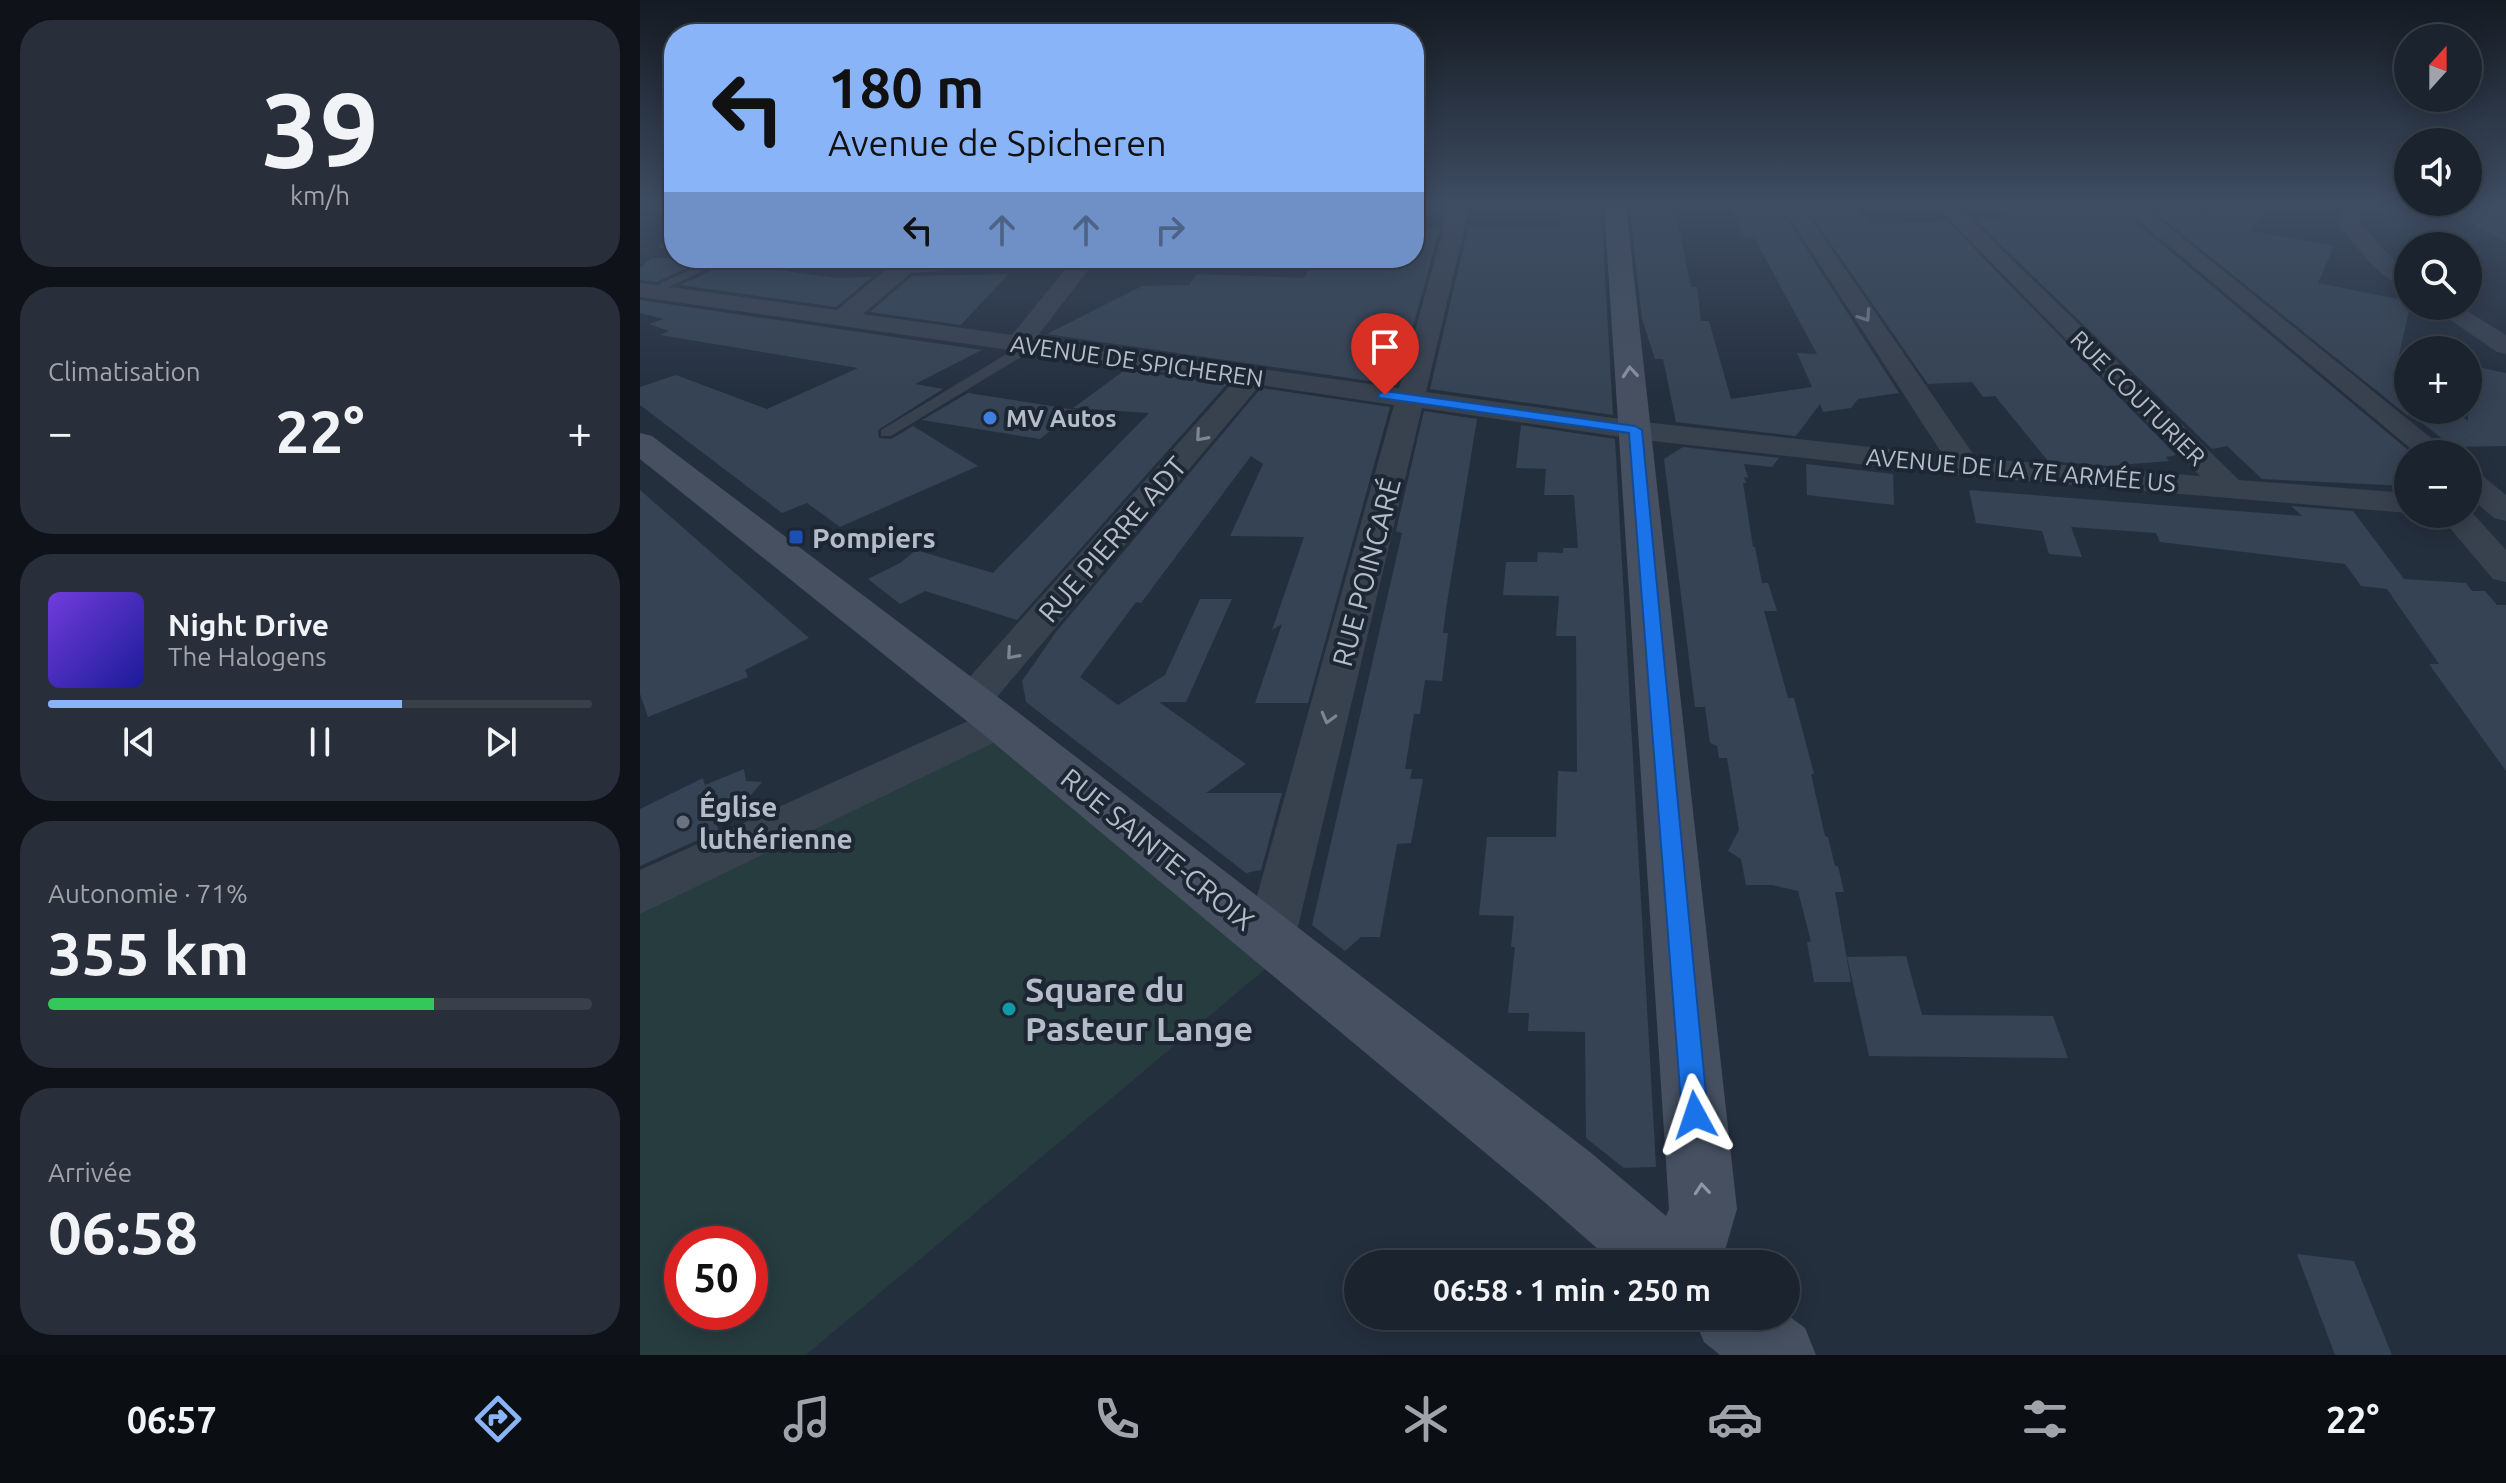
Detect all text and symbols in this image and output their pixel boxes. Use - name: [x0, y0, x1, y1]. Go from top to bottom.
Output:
- north arrow: [2394, 24, 2482, 112]
- map controls: [2394, 24, 2482, 528]
- icon: left: [696, 56, 800, 160]
- text: 180 m: [828, 56, 984, 119]
- text: 39: [261, 70, 379, 187]
- text: Avenue de Spicheren: [828, 122, 1167, 163]
- button: sound: [2394, 128, 2482, 216]
- text: km/h: [290, 181, 350, 210]
- icon: left: [896, 208, 940, 252]
- icon: ahead: [980, 208, 1024, 252]
- icon: ahead: [1064, 208, 1108, 252]
- icon: right: [1148, 208, 1192, 252]
- button: search: [2394, 232, 2482, 320]
- one-way arrow: [1856, 308, 1871, 322]
- pin: [1351, 313, 1419, 395]
- icon: arrive: [1363, 325, 1407, 369]
- street label: RUE COUTURIER: [2065, 325, 2211, 471]
- street label: AVENUE DE SPICHEREN: [1009, 330, 1265, 392]
- button: +: [2394, 336, 2482, 424]
- text: Climatisation: [48, 357, 201, 386]
- one-way arrow: [1622, 365, 1639, 378]
- text: 22°: [276, 397, 364, 464]
- place label: MV Autos: [1006, 405, 1117, 432]
- text: −: [48, 407, 73, 456]
- text: +: [567, 407, 592, 456]
- marker: MV Autos: [981, 409, 999, 427]
- one-way arrow: [1196, 427, 1210, 441]
- button: −: [2394, 440, 2482, 528]
- street label: AVENUE DE LA 7E ARMÉE US: [1865, 442, 2177, 497]
- street label: RUE PIERRE ADT: [1032, 450, 1192, 628]
- street label: RUE POINCARÉ: [1325, 474, 1406, 669]
- place label: Pompiers: [812, 522, 936, 553]
- marker: Pompiers: [787, 528, 805, 546]
- text: Night Drive: [168, 608, 329, 642]
- text: The Halogens: [168, 642, 327, 671]
- one-way arrow: [1007, 644, 1022, 659]
- one-way arrow: [1320, 711, 1337, 724]
- icon: previous: [117, 720, 161, 764]
- icon: pause: [298, 720, 342, 764]
- icon: next: [479, 720, 523, 764]
- street label: RUE SAINTE-CROIX: [1055, 762, 1261, 936]
- place label: Église luthérienne: [699, 790, 853, 854]
- marker: Église luthérienne: [674, 813, 692, 831]
- text: Autonomie · 71%: [48, 879, 248, 908]
- text: 355 km: [48, 919, 249, 986]
- place label: Square du Pasteur Lange: [1025, 970, 1253, 1047]
- marker: Square du Pasteur Lange: [1000, 1000, 1018, 1018]
- position arrow: [1653, 1073, 1737, 1157]
- text: Arrivée: [48, 1158, 132, 1187]
- one-way arrow: [1694, 1182, 1711, 1195]
- text: 06:58: [48, 1198, 198, 1265]
- speed limit sign: 50: [664, 1226, 768, 1330]
- text: 06:58 · 1 min · 250 m: [1433, 1273, 1711, 1307]
- icon: directions: [470, 1391, 526, 1447]
- icon: music: [779, 1391, 835, 1447]
- icon: phone: [1089, 1391, 1145, 1447]
- icon: climate: [1398, 1391, 1454, 1447]
- icon: car: [1707, 1391, 1763, 1447]
- icon: filters: [2017, 1391, 2073, 1447]
- text: 06:57: [127, 1399, 217, 1440]
- text: 22°: [2326, 1399, 2379, 1440]

